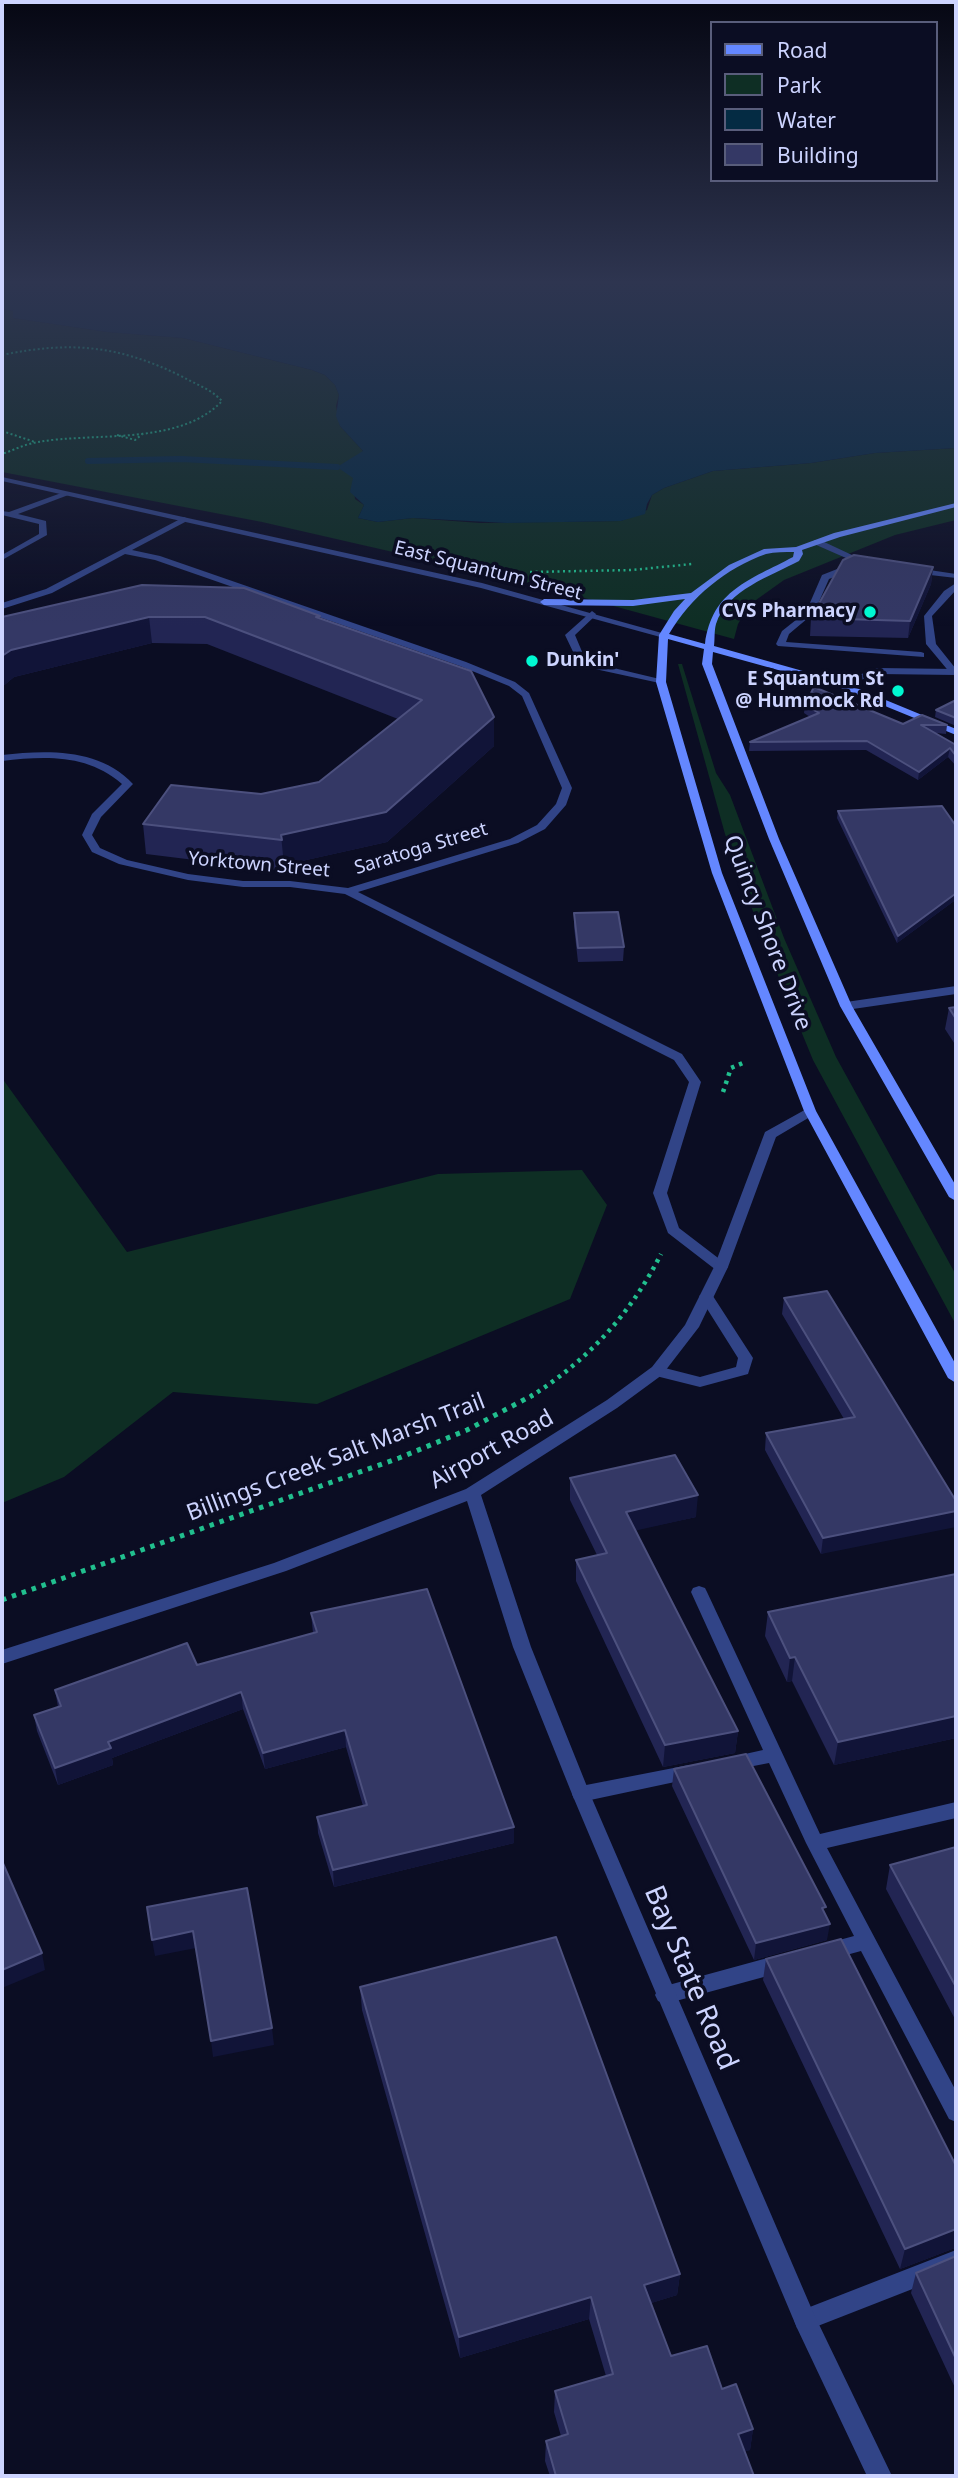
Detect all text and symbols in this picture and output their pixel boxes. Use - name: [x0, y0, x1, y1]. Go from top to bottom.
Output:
- legend: [710, 21, 937, 182]
- text: Road: [777, 36, 827, 64]
- text: Park: [777, 71, 821, 99]
- text: Water: [777, 106, 836, 134]
- text: Building: [777, 141, 859, 169]
- street label: East Squantum Street: [392, 537, 584, 605]
- place label: CVS Pharmacy: [721, 601, 856, 623]
- marker: CVS Pharmacy: [862, 604, 878, 620]
- place label: Dunkin': [546, 650, 619, 672]
- marker: Dunkin': [524, 653, 540, 669]
- place label: E Squantum St @ Hummock Rd: [735, 669, 884, 713]
- marker: E Squantum St @ Hummock Rd: [890, 683, 906, 699]
- street label: Saratoga Street: [352, 818, 490, 880]
- street label: Quincy Shore Drive: [717, 832, 817, 1034]
- street label: Yorktown Street: [187, 847, 331, 883]
- street label: Billings Creek Salt Marsh Trail: [183, 1388, 489, 1528]
- street label: Airport Road: [425, 1405, 559, 1495]
- street label: Bay State Road: [636, 1881, 744, 2075]

